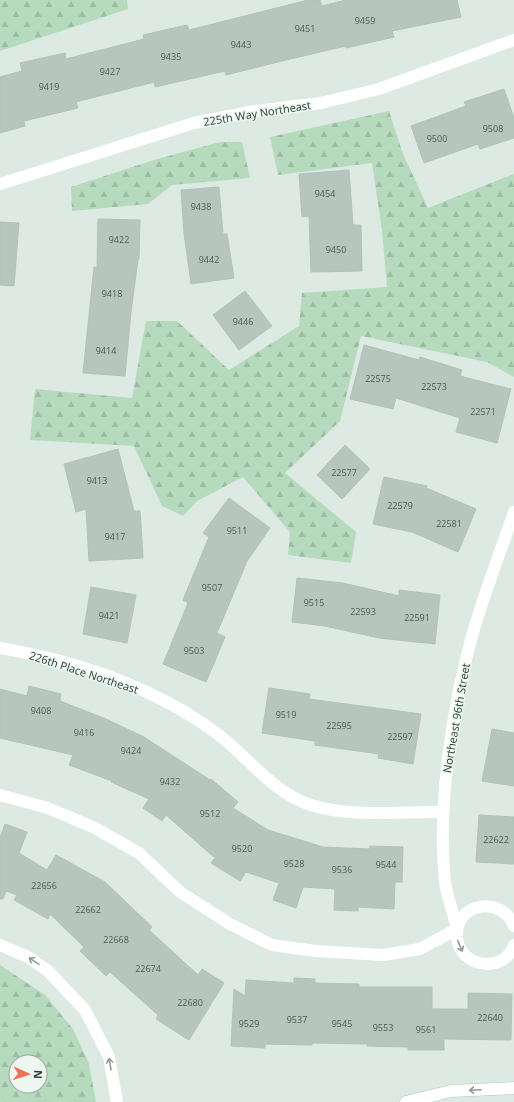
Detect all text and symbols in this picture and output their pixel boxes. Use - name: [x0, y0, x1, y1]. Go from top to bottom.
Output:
- house number: 9459: [355, 14, 375, 27]
- house number: 9451: [295, 22, 315, 35]
- house number: 9443: [231, 38, 251, 51]
- house number: 9435: [161, 50, 181, 63]
- house number: 9427: [100, 65, 120, 78]
- house number: 9419: [39, 80, 59, 93]
- street label: 225th Way Northeast: [202, 97, 312, 129]
- house number: 9508: [483, 122, 503, 135]
- house number: 9500: [427, 132, 447, 145]
- house number: 9454: [315, 187, 335, 200]
- house number: 9438: [191, 200, 211, 213]
- house number: 9422: [109, 233, 129, 246]
- house number: 9450: [326, 243, 346, 256]
- house number: 9442: [199, 253, 219, 266]
- house number: 9418: [102, 287, 122, 300]
- house number: 9446: [233, 315, 253, 328]
- house number: 9414: [96, 344, 116, 357]
- house number: 22575: [365, 372, 391, 385]
- house number: 22573: [421, 380, 447, 393]
- house number: 22571: [470, 405, 496, 418]
- house number: 22577: [331, 466, 357, 479]
- house number: 9413: [87, 474, 107, 487]
- house number: 22579: [387, 499, 413, 512]
- house number: 22581: [436, 517, 462, 530]
- house number: 9511: [227, 524, 247, 537]
- house number: 9417: [105, 530, 125, 543]
- house number: 9507: [202, 581, 222, 594]
- house number: 9515: [304, 596, 324, 609]
- house number: 22593: [350, 605, 376, 618]
- house number: 9421: [99, 609, 119, 622]
- house number: 22591: [404, 611, 430, 624]
- house number: 9503: [184, 644, 204, 657]
- street label: 226th Place Northeast: [28, 647, 140, 697]
- street label: Northeast 96th Street: [439, 662, 473, 774]
- house number: 9408: [31, 704, 51, 717]
- house number: 9519: [276, 708, 296, 721]
- house number: 22595: [326, 719, 352, 732]
- house number: 9416: [74, 726, 94, 739]
- house number: 22597: [387, 730, 413, 743]
- house number: 9424: [121, 744, 141, 757]
- house number: 9432: [160, 775, 180, 788]
- house number: 9512: [200, 807, 220, 820]
- house number: 22622: [483, 833, 509, 846]
- house number: 9520: [232, 842, 252, 855]
- house number: 9528: [284, 857, 304, 870]
- house number: 9544: [376, 858, 396, 871]
- house number: 9536: [332, 863, 352, 876]
- house number: 22656: [31, 879, 57, 892]
- house number: 22662: [75, 903, 101, 916]
- house number: 22668: [103, 933, 129, 946]
- one-way arrow: [457, 940, 464, 952]
- one-way arrow: [29, 957, 40, 965]
- house number: 22674: [135, 962, 161, 975]
- house number: 22680: [177, 996, 203, 1009]
- house number: 22640: [477, 1011, 503, 1024]
- house number: 9537: [287, 1013, 307, 1026]
- house number: 9529: [239, 1017, 259, 1030]
- house number: 9545: [332, 1017, 352, 1030]
- house number: 9553: [373, 1021, 393, 1034]
- house number: 9561: [416, 1023, 436, 1036]
- north arrow: [8, 1054, 48, 1094]
- one-way arrow: [106, 1057, 114, 1070]
- text: N: [31, 1070, 46, 1079]
- one-way arrow: [469, 1086, 482, 1094]

